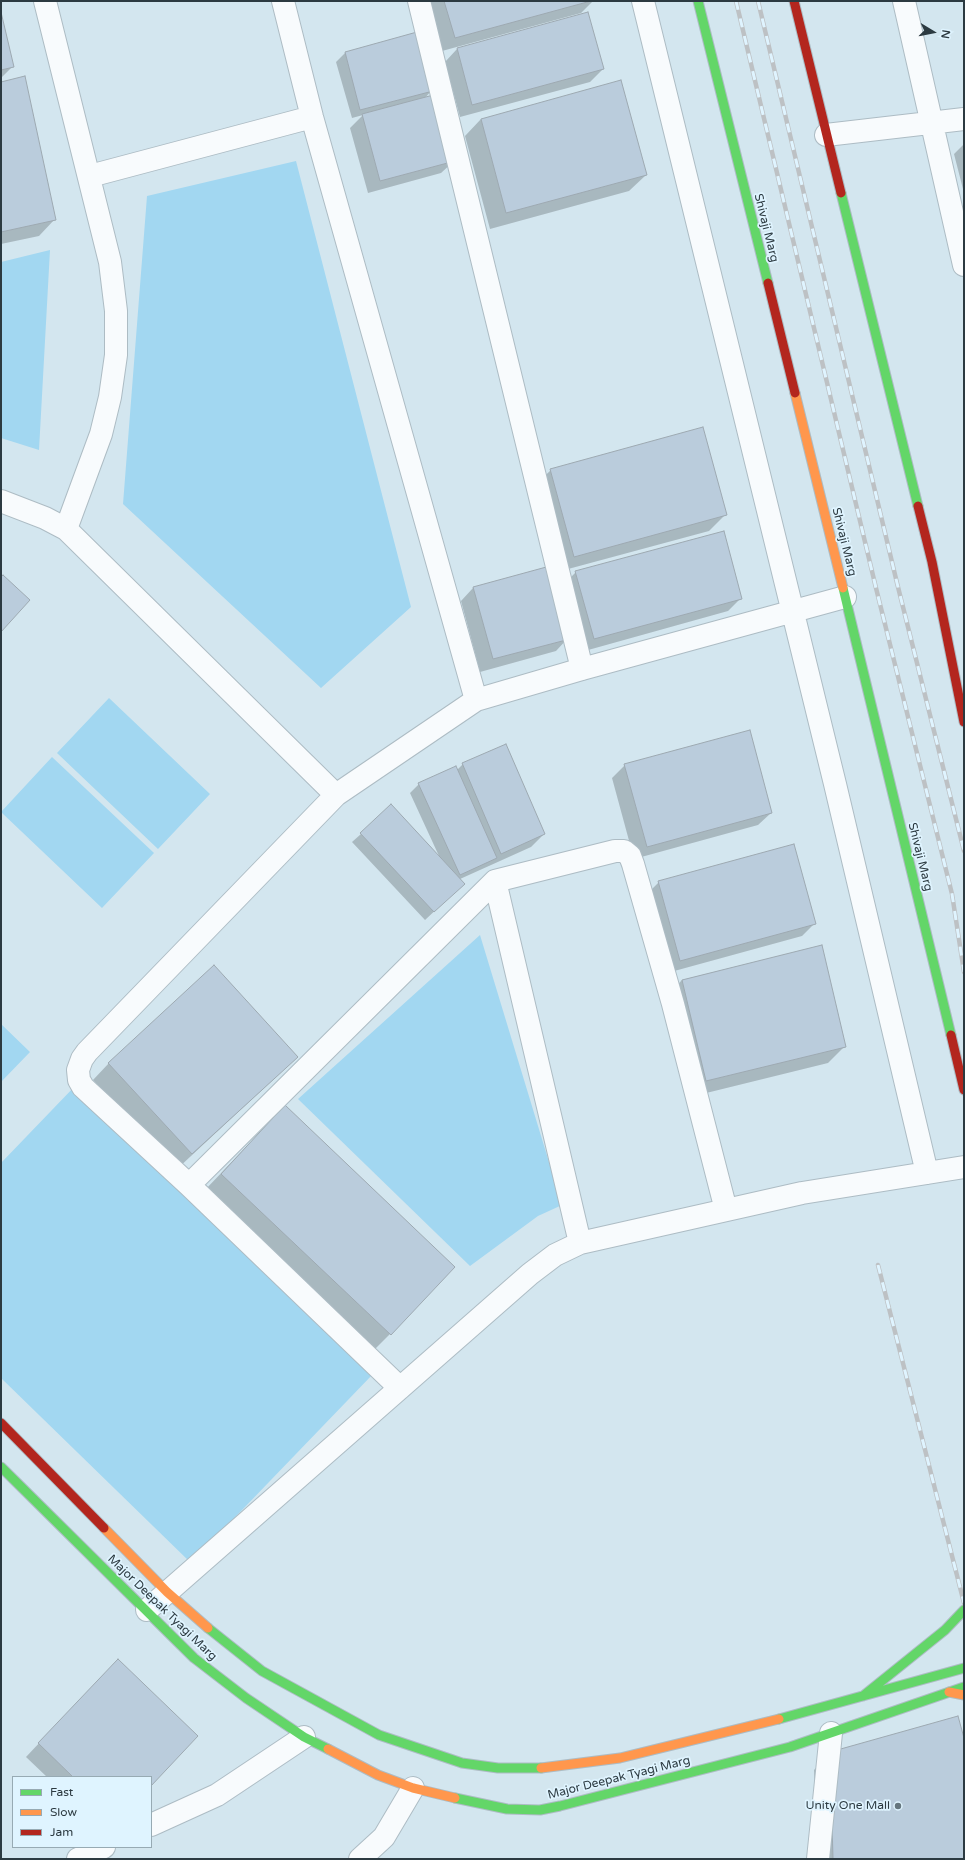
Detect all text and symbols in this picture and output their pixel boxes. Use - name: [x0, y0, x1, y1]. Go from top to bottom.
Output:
- north arrow: [913, 12, 953, 52]
- text: N: [938, 29, 952, 40]
- street label: Shivaji Marg: [751, 192, 781, 264]
- street label: Shivaji Marg: [829, 506, 859, 578]
- street label: Shivaji Marg: [905, 821, 935, 893]
- street label: Major Deepak Tyagi Marg: [104, 1552, 220, 1664]
- street label: Major Deepak Tyagi Marg: [546, 1753, 692, 1803]
- legend: [12, 1776, 152, 1848]
- text: Fast: [50, 1785, 73, 1799]
- place label: Unity One Mall: [806, 1799, 890, 1813]
- marker: Unity One Mall: [893, 1801, 903, 1811]
- text: Slow: [50, 1805, 77, 1819]
- text: Jam: [50, 1825, 73, 1839]

